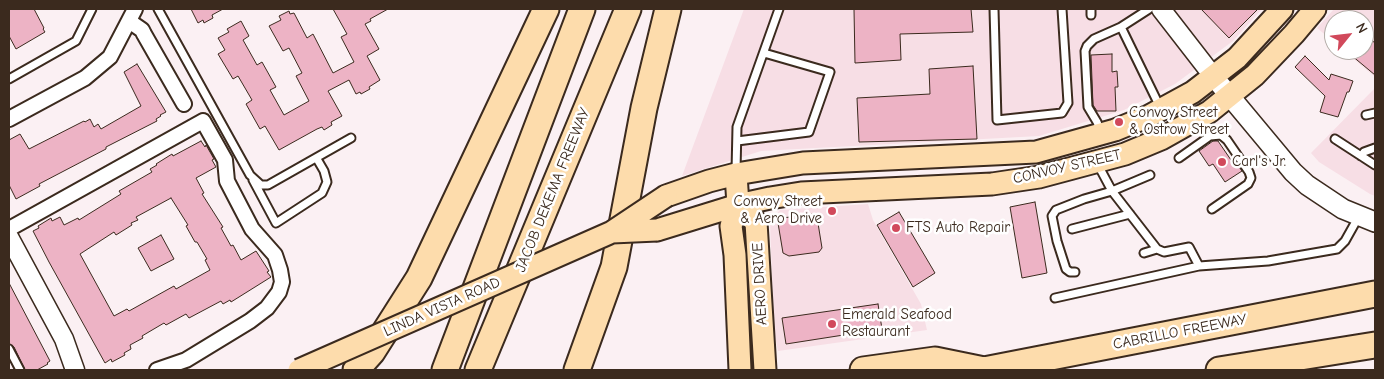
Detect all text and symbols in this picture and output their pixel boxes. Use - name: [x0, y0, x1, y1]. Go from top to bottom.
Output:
- north arrow: [1324, 10, 1374, 60]
- text: N: [1352, 20, 1371, 36]
- place label: Convoy Street & Ostrow Street: [1129, 104, 1229, 139]
- street label: JACOB DEKEMA FREEWAY: [512, 105, 594, 275]
- marker: Convoy Street & Ostrow Street: [1113, 116, 1125, 128]
- street label: CONVOY STREET: [1011, 146, 1123, 188]
- place label: Carl's Jr.: [1232, 153, 1286, 171]
- marker: Carl's Jr.: [1216, 156, 1228, 168]
- place label: Convoy Street & Aero Drive: [733, 193, 822, 228]
- marker: Convoy Street & Aero Drive: [826, 205, 838, 217]
- place label: FTS Auto Repair: [906, 219, 1010, 237]
- marker: FTS Auto Repair: [890, 222, 902, 234]
- street label: AERO DRIVE: [749, 242, 771, 326]
- street label: LINDA VISTA ROAD: [381, 273, 503, 341]
- place label: Emerald Seafood Restaurant: [842, 306, 952, 341]
- street label: CABRILLO FREEWAY: [1112, 310, 1248, 354]
- marker: Emerald Seafood Restaurant: [826, 318, 838, 330]

